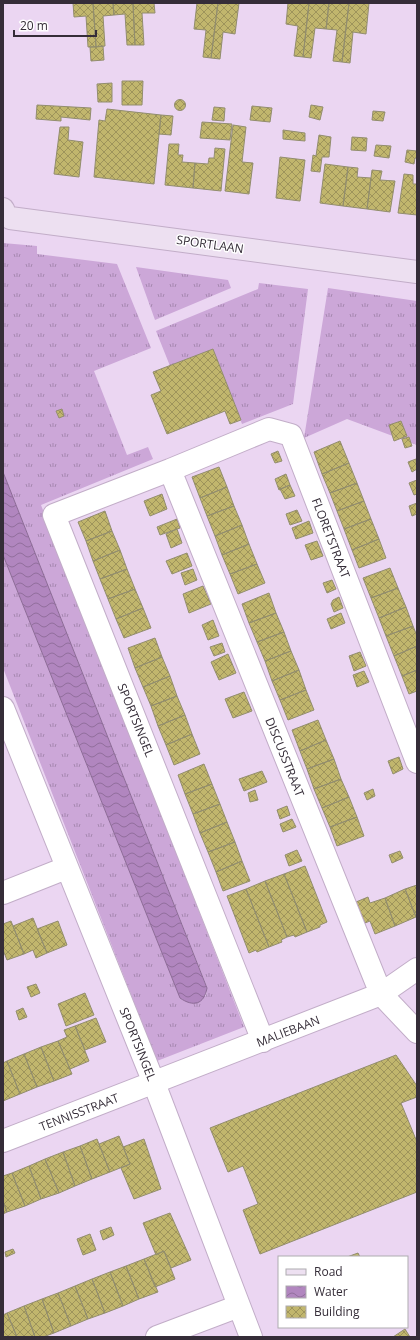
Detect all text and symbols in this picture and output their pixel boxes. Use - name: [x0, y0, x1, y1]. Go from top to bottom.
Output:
- scale bar: [14, 12, 96, 38]
- text: 20 m: [20, 17, 48, 34]
- street label: SPORTLAAN: [175, 231, 245, 257]
- street label: FLORETSTRAAT: [308, 495, 354, 581]
- street label: SPORTSINGEL: [114, 681, 158, 759]
- street label: DISCUSSTRAAT: [261, 715, 309, 799]
- street label: SPORTSINGEL: [116, 1005, 160, 1083]
- street label: MALIEBAAN: [254, 1011, 322, 1051]
- street label: TENNISSTRAAT: [37, 1089, 121, 1135]
- legend: [278, 1256, 408, 1328]
- text: Road: [314, 1263, 343, 1280]
- text: Water: [314, 1283, 348, 1300]
- text: Building: [314, 1303, 360, 1320]

